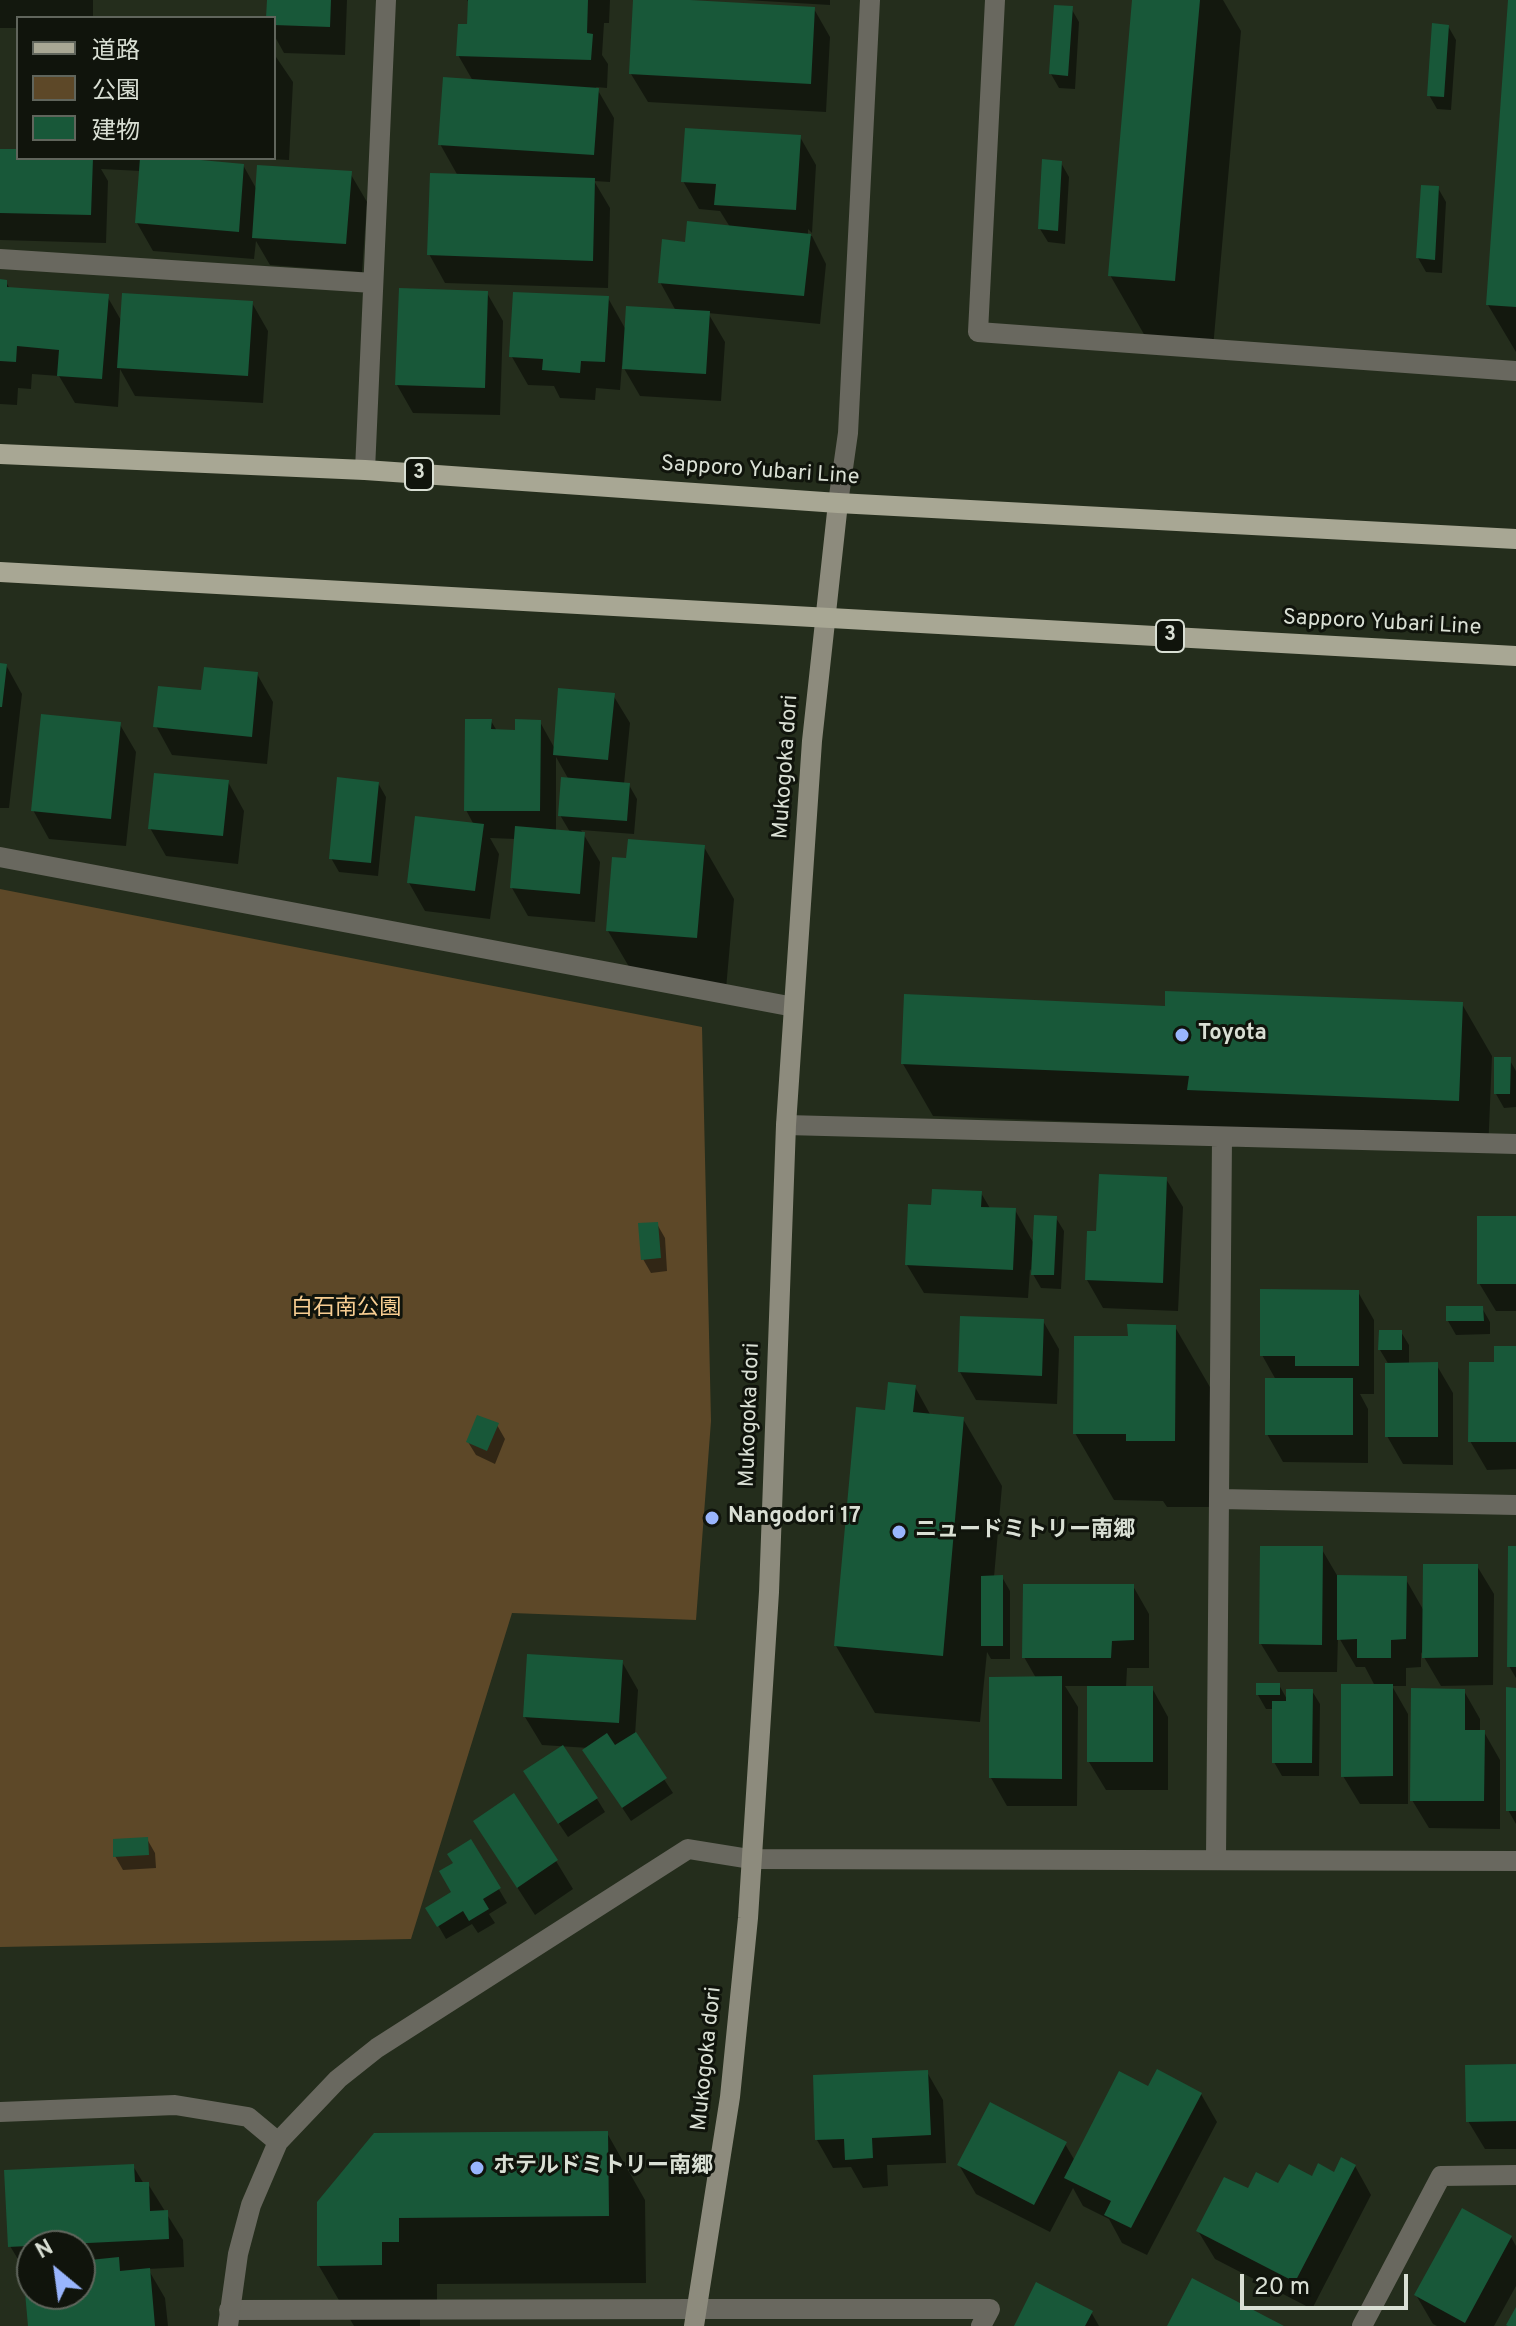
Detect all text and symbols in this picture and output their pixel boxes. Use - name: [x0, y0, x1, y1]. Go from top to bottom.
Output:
- legend: [16, 16, 276, 160]
- text: 道路: [92, 37, 140, 67]
- text: 公園: [92, 77, 140, 107]
- text: 建物: [92, 117, 140, 147]
- street label: Sapporo Yubari Line: [660, 452, 860, 492]
- road number: 3: [405, 458, 433, 490]
- street label: Sapporo Yubari Line: [1282, 606, 1482, 642]
- road number: 3: [1156, 620, 1184, 652]
- street label: Mukogoka dori: [769, 694, 805, 840]
- place label: Toyota: [1198, 1022, 1267, 1048]
- marker: Toyota: [1173, 1026, 1191, 1044]
- park label: 白石南公園: [291, 1297, 401, 1323]
- street label: Mukogoka dori: [735, 1342, 767, 1488]
- place label: Nangodori 17: [728, 1505, 861, 1531]
- marker: Nangodori 17: [703, 1509, 721, 1527]
- place label: ニュードミトリー南郷: [915, 1519, 1135, 1545]
- marker: ニュードミトリー南郷: [890, 1523, 908, 1541]
- street label: Mukogoka dori: [687, 1986, 729, 2132]
- place label: ホテルドミトリー南郷: [493, 2155, 713, 2181]
- marker: ホテルドミトリー南郷: [468, 2159, 486, 2177]
- north arrow: [16, 2230, 96, 2310]
- text: N: [32, 2235, 59, 2266]
- scale bar: [1244, 2258, 1412, 2308]
- text: 20 m: [1254, 2273, 1310, 2303]

